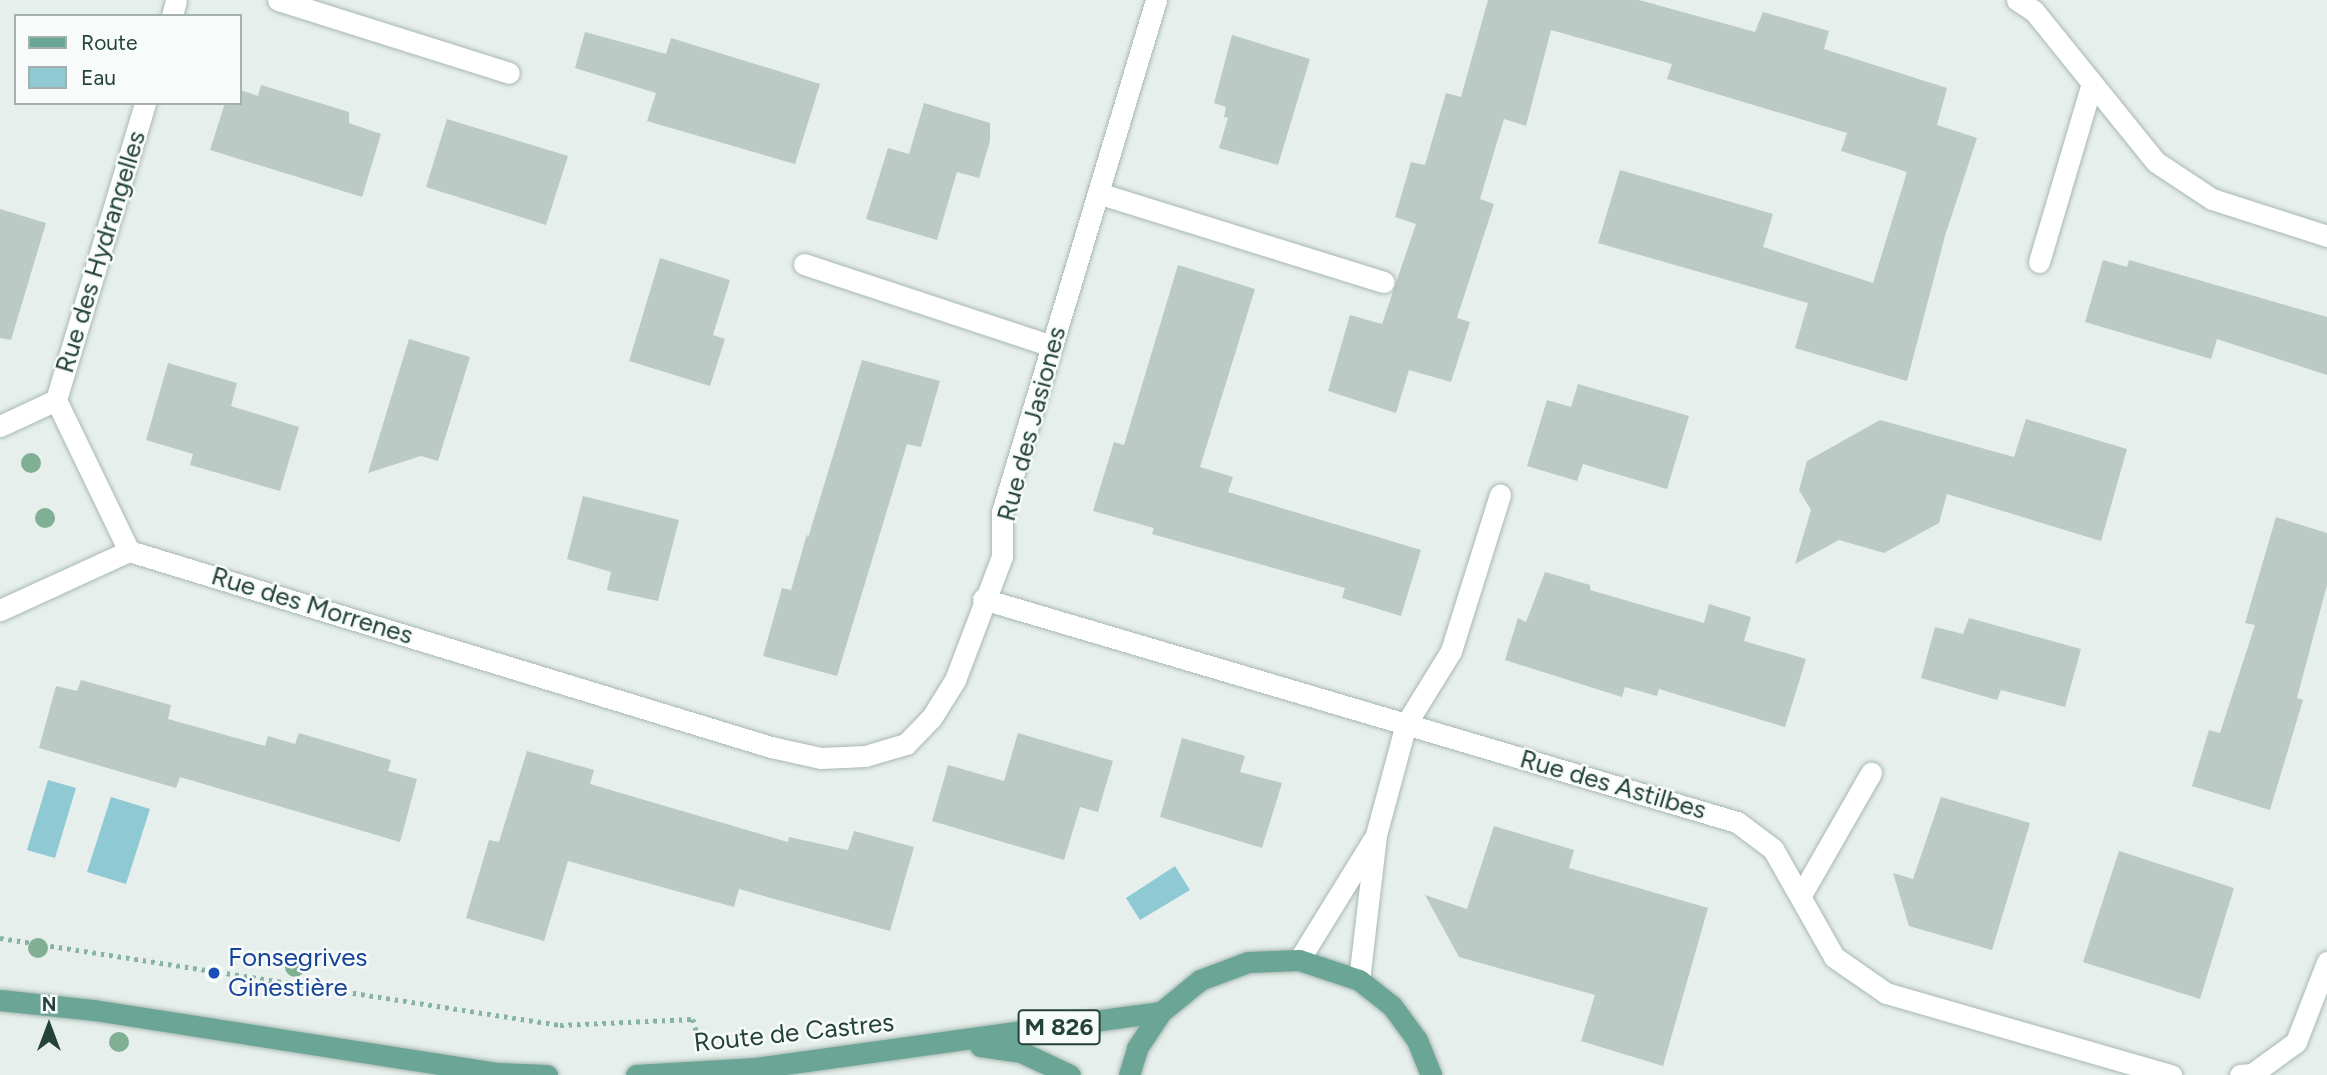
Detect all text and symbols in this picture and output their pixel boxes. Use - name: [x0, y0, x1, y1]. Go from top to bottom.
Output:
- legend: [14, 14, 242, 105]
- text: Route: [81, 30, 137, 55]
- text: Eau: [81, 65, 116, 90]
- street label: Rue des Hydrangelles: [49, 127, 153, 377]
- street label: Rue des Jasiones: [991, 323, 1073, 525]
- street label: Rue des Morrenes: [207, 561, 417, 651]
- street label: Rue des Astilbes: [1516, 744, 1710, 826]
- place label: Fonsegrives Ginestière: [228, 942, 367, 1004]
- marker: Fonsegrives Ginestière: [206, 965, 222, 981]
- north arrow: [14, 991, 84, 1061]
- text: N: [42, 993, 56, 1016]
- street label: Route de Castres: [692, 1007, 896, 1059]
- road number: M 826: [1017, 1007, 1101, 1048]

